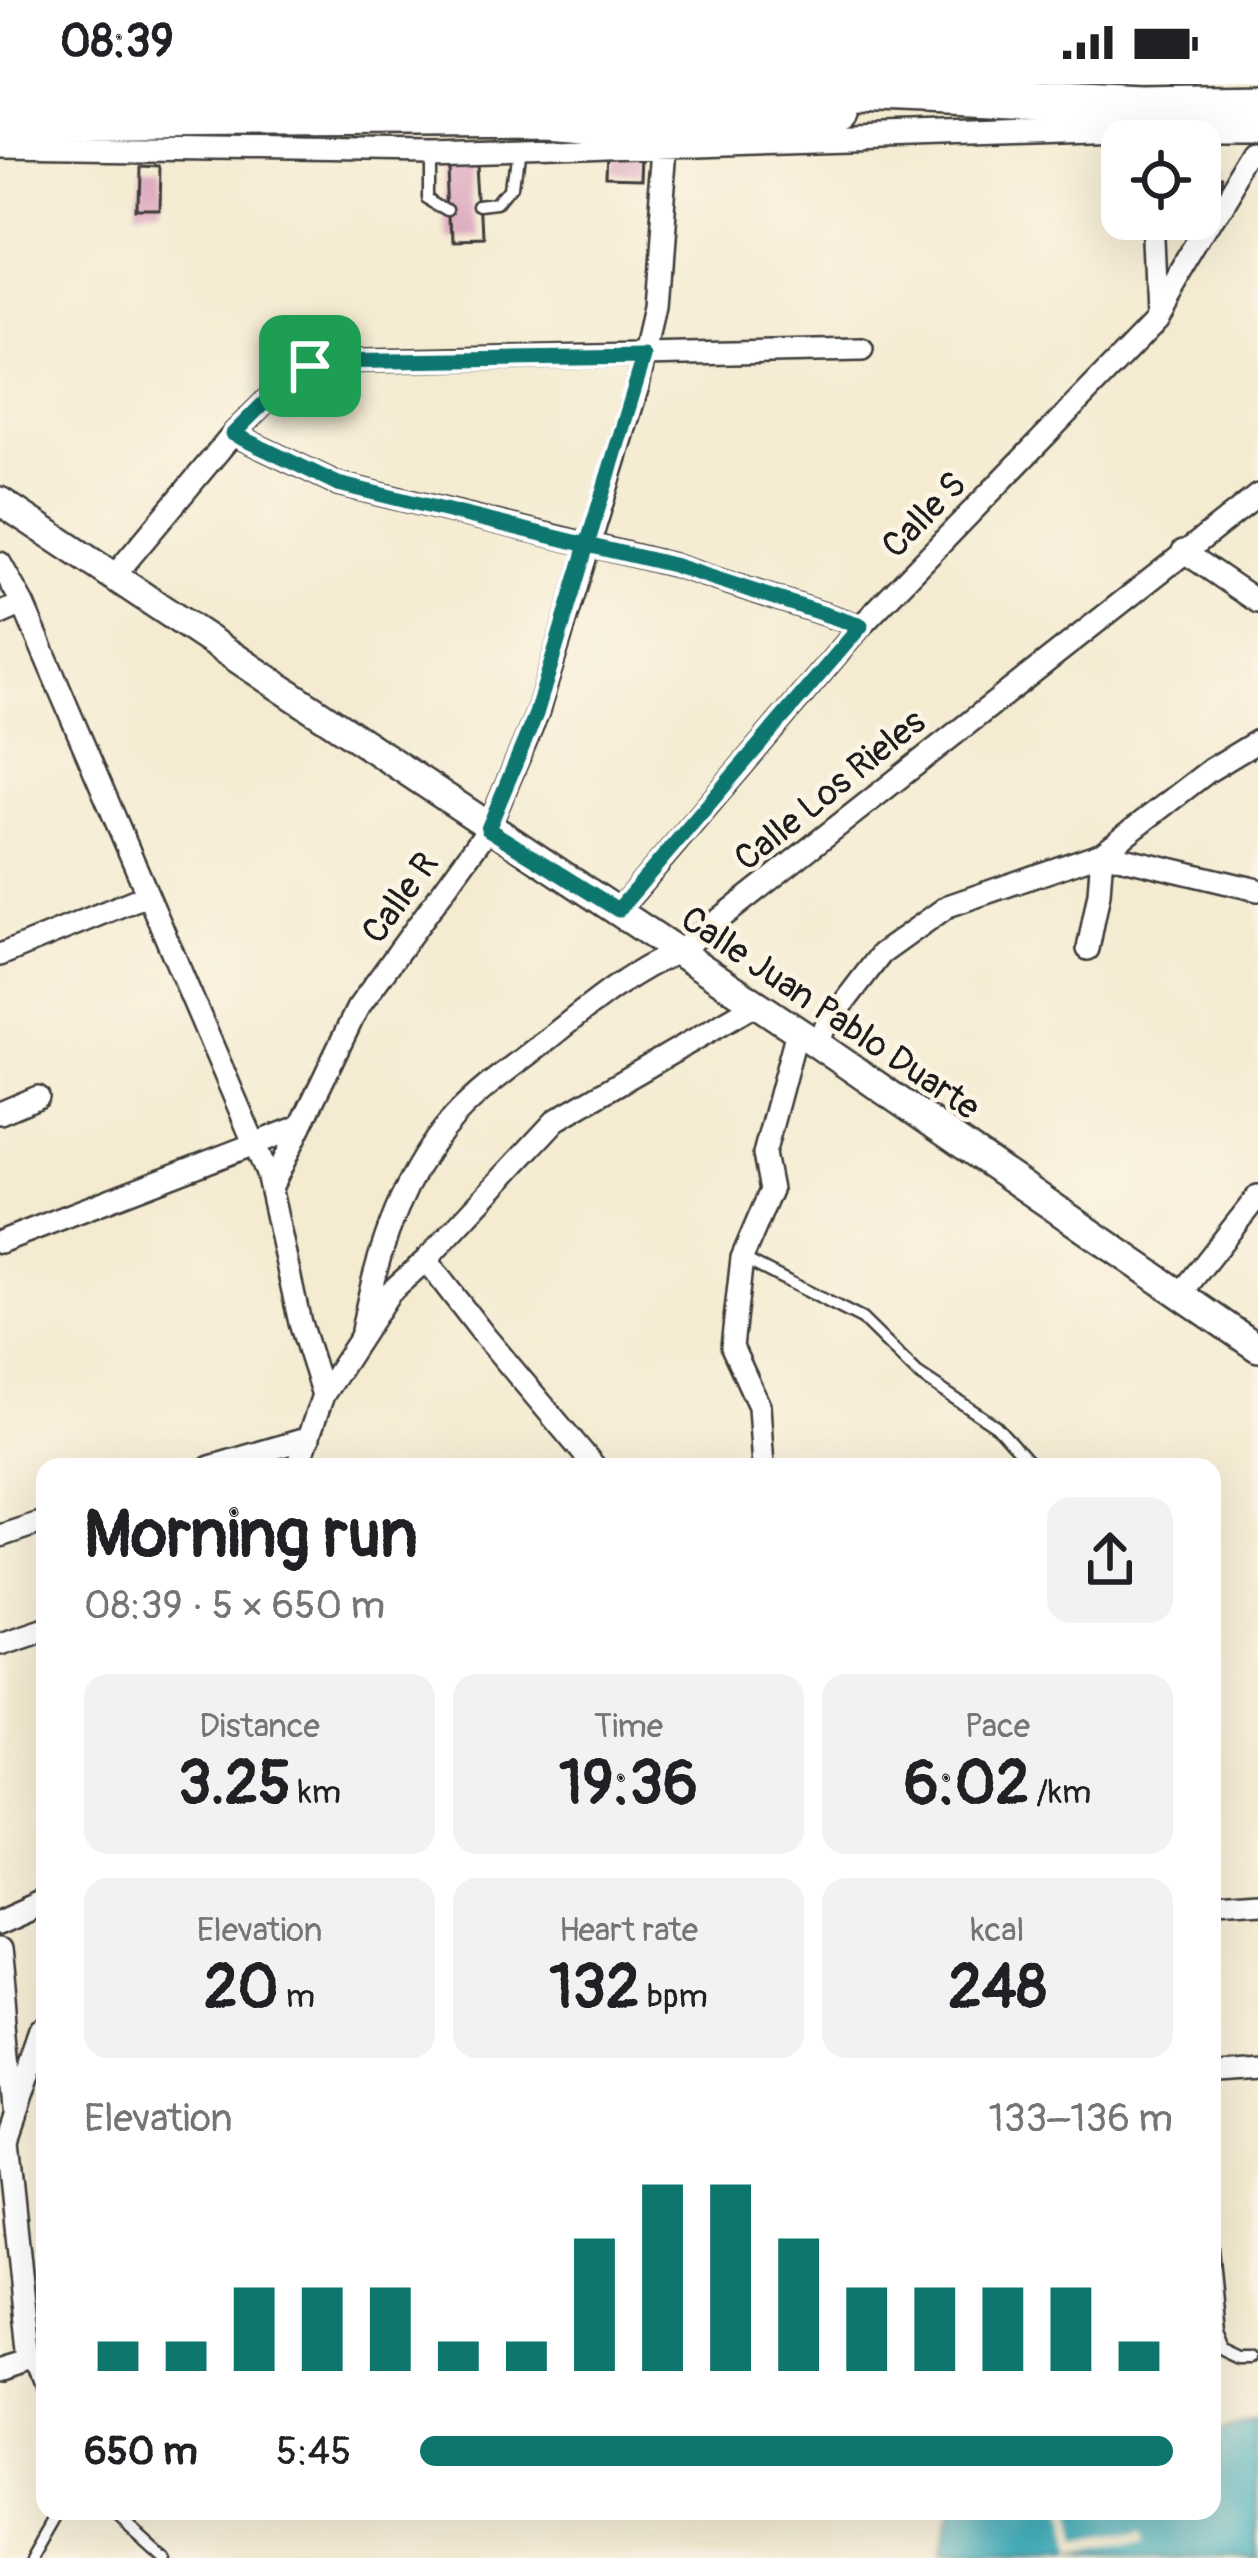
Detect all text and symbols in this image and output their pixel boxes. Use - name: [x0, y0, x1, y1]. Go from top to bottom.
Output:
- text: 08:39: [60, 14, 174, 70]
- map controls: [1101, 120, 1221, 240]
- button: locate: [1101, 120, 1221, 240]
- pin: [259, 315, 361, 417]
- icon: arrive: [277, 333, 343, 399]
- street label: Calle S: [872, 462, 976, 568]
- street label: Calle Los Rieles: [725, 699, 934, 881]
- street label: Calle R: [352, 843, 449, 953]
- street label: Calle Juan Pablo Duarte: [672, 896, 989, 1130]
- text: Morning run: [84, 1494, 418, 1577]
- button: share: [1047, 1497, 1173, 1623]
- text: 08:39 · 5 × 650 m: [84, 1581, 385, 1630]
- text: Distance: [199, 1706, 320, 1747]
- text: Time: [594, 1706, 663, 1747]
- text: Pace: [965, 1706, 1030, 1747]
- text: 3.25: [178, 1747, 291, 1822]
- text: 19:36: [559, 1747, 698, 1822]
- text: 6:02: [904, 1747, 1029, 1822]
- text: km: [291, 1772, 341, 1813]
- text: /km: [1029, 1772, 1091, 1813]
- text: Elevation: [197, 1910, 322, 1951]
- text: Heart rate: [559, 1910, 698, 1951]
- text: kcal: [971, 1910, 1024, 1951]
- text: 20: [204, 1951, 279, 2026]
- text: 132: [549, 1951, 640, 2026]
- text: 248: [948, 1951, 1047, 2026]
- text: m: [279, 1976, 315, 2017]
- text: bpm: [640, 1976, 708, 2017]
- text: Elevation: [84, 2094, 233, 2143]
- text: 133–136 m: [988, 2094, 1173, 2143]
- text: 650 m: [84, 2427, 198, 2476]
- text: 5:45: [276, 2427, 351, 2476]

